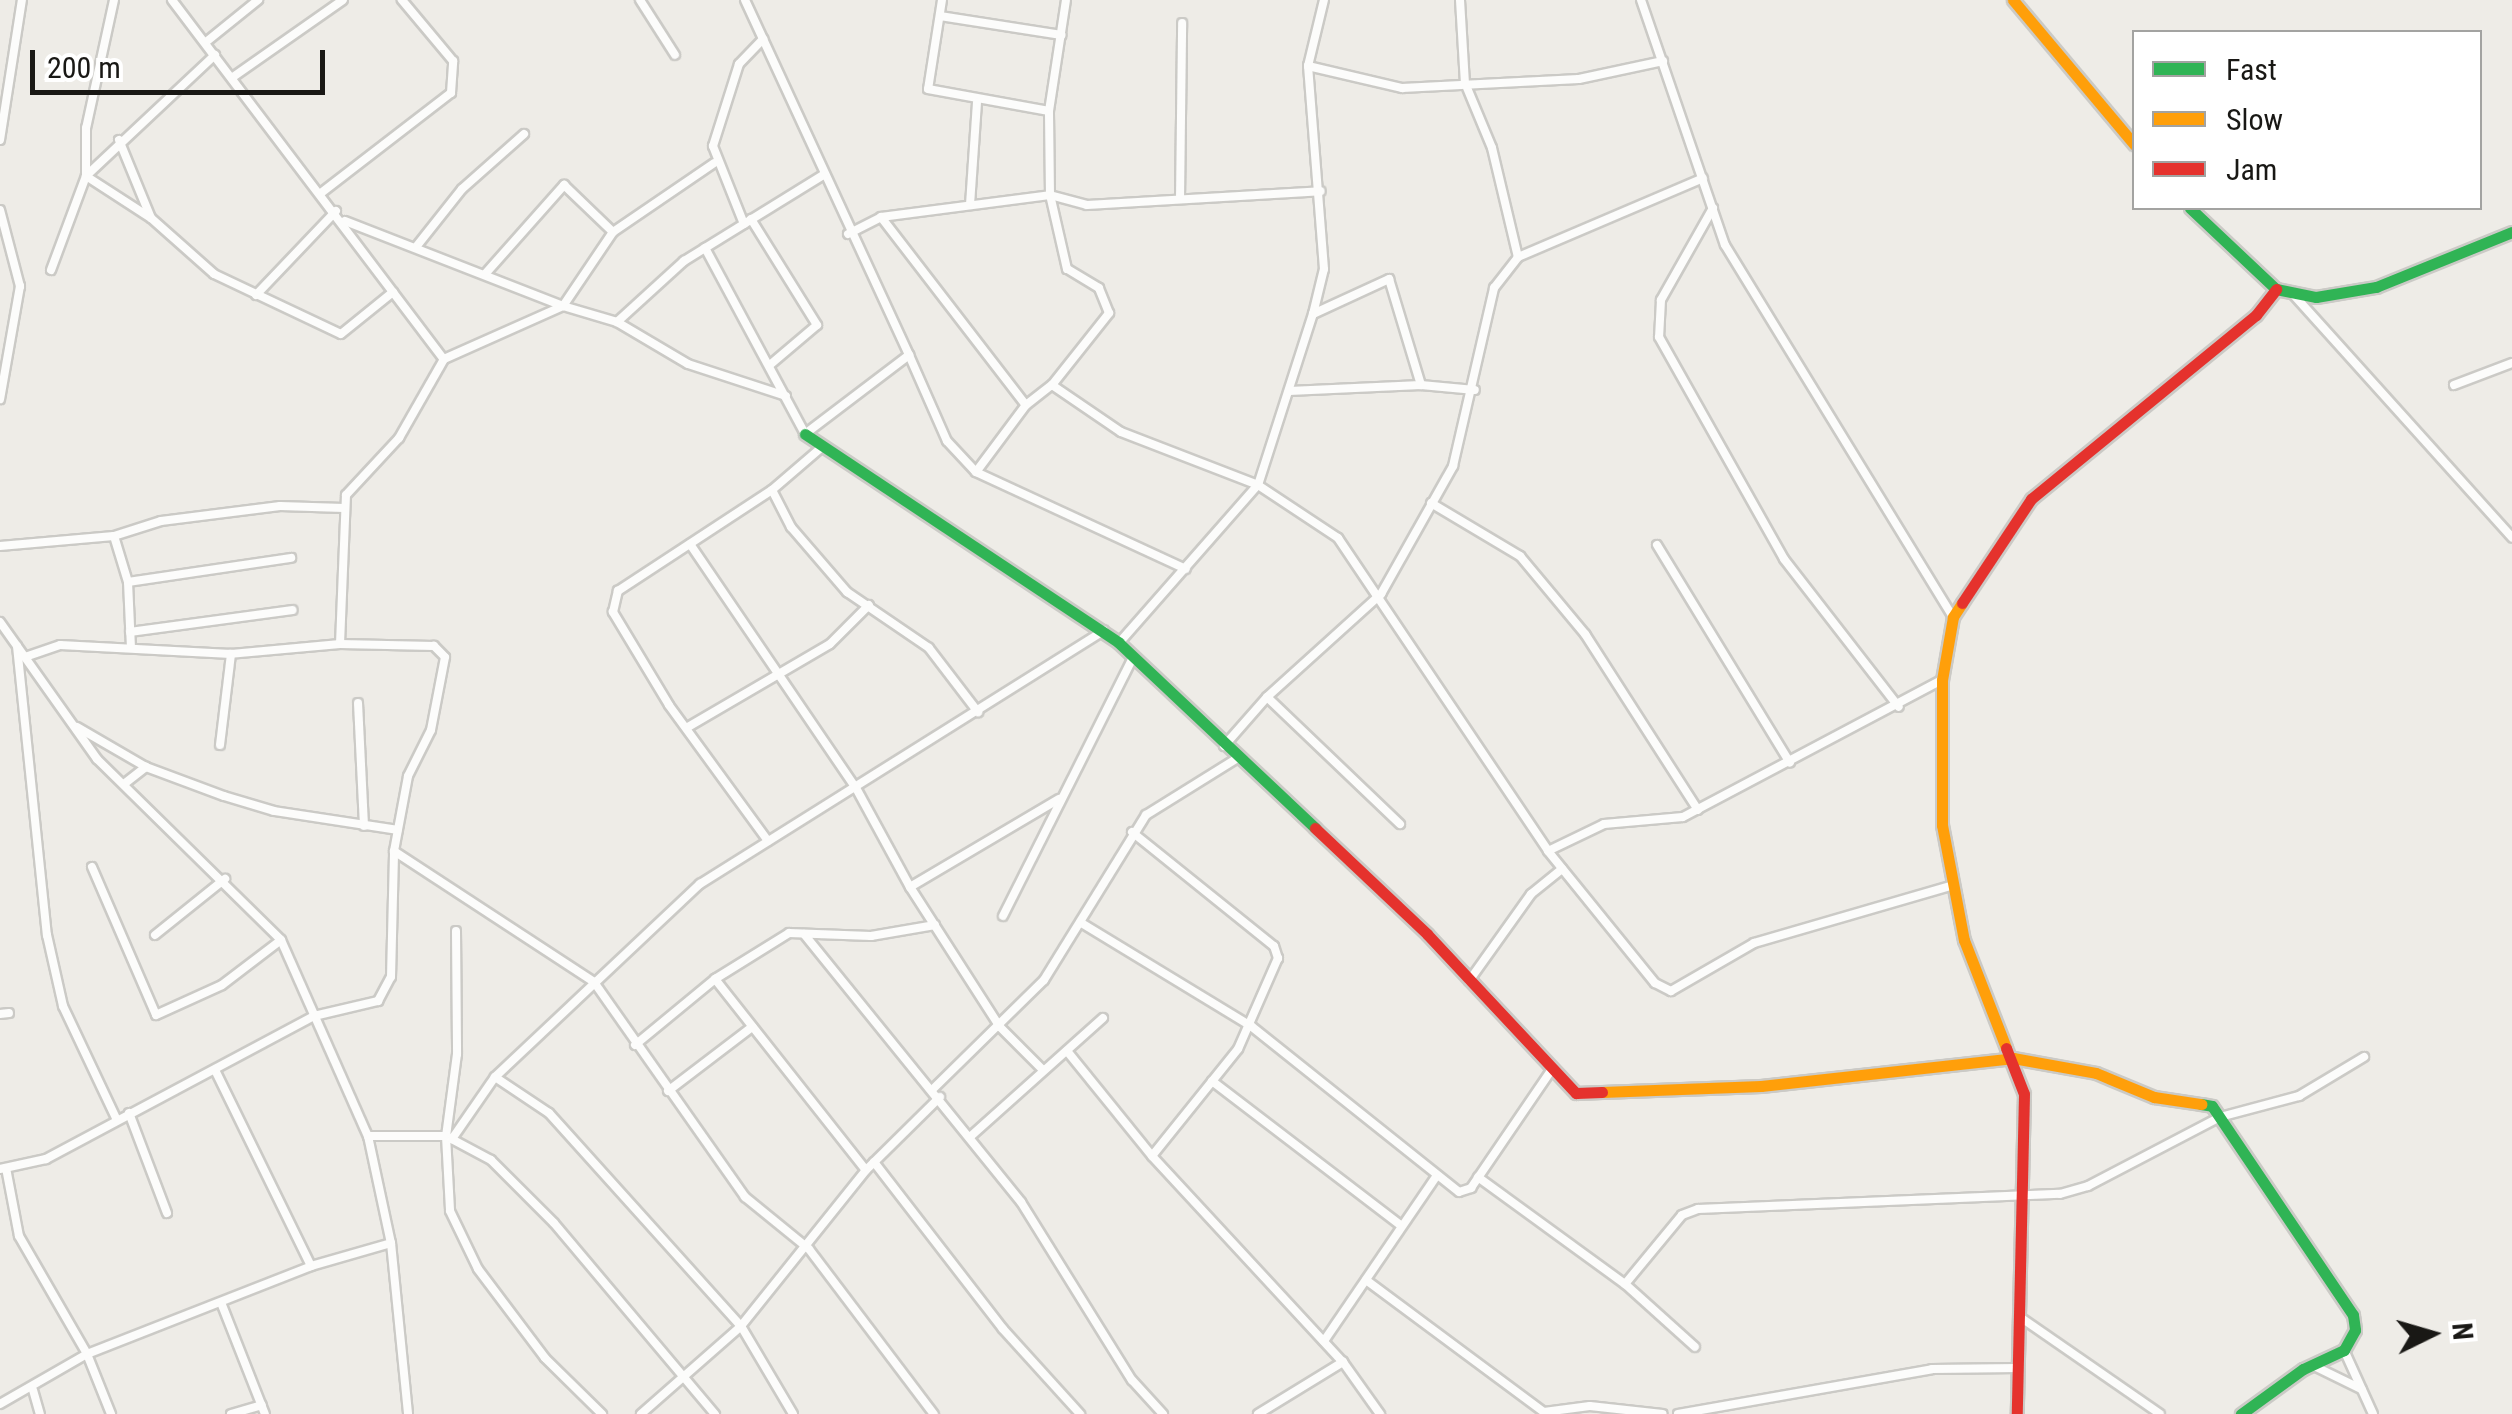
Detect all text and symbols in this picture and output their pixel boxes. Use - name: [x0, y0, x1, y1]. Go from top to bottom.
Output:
- scale bar: [35, 30, 330, 92]
- legend: [2132, 30, 2482, 210]
- text: 200 m: [47, 50, 121, 85]
- text: Fast: [2226, 52, 2277, 87]
- text: Slow: [2226, 102, 2283, 137]
- text: Jam: [2226, 152, 2277, 187]
- north arrow: [2382, 1284, 2482, 1384]
- text: N: [2445, 1321, 2480, 1341]

